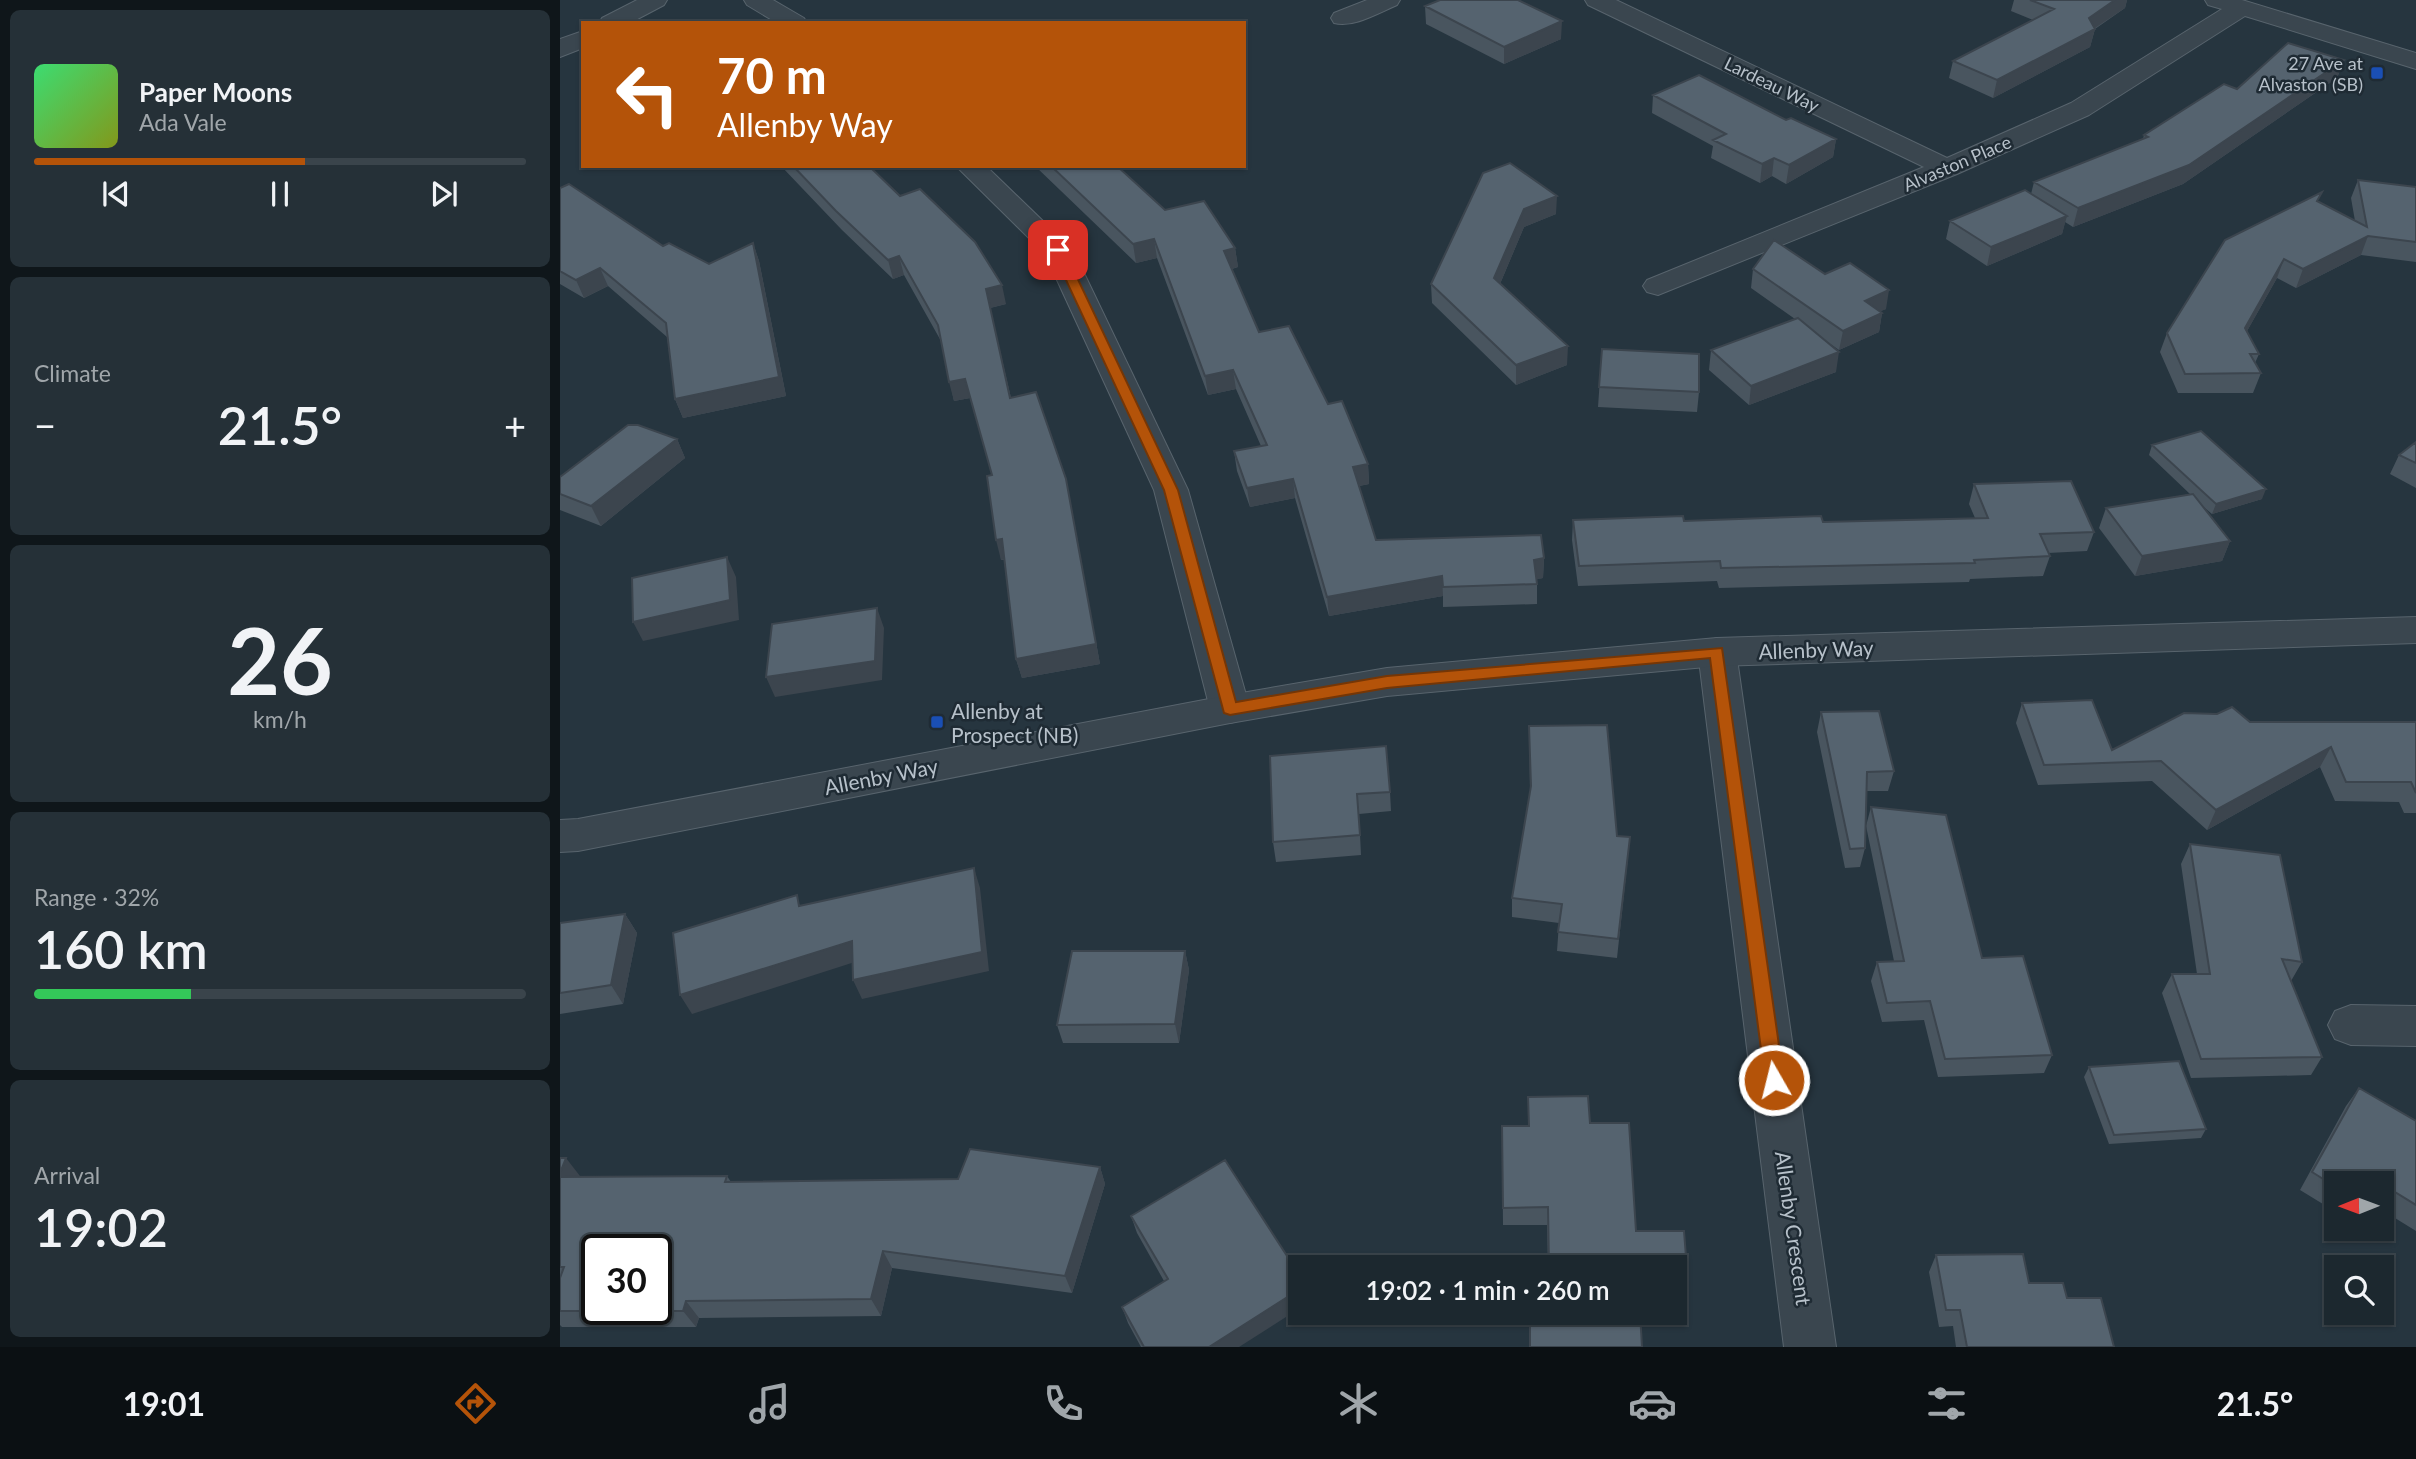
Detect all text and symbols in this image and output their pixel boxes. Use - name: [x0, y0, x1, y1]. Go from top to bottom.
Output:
- text: 70 m: [717, 46, 827, 104]
- icon: left: [602, 49, 693, 140]
- street label: Lardeau Way: [1721, 52, 1824, 117]
- place label: 27 Ave at Alvaston (SB): [2258, 52, 2364, 95]
- marker: 27 Ave at Alvaston (SB): [2369, 65, 2385, 81]
- text: Paper Moons: [139, 76, 292, 108]
- text: Allenby Way: [717, 105, 893, 144]
- text: Ada Vale: [139, 108, 227, 136]
- street label: Alvaston Place: [1900, 130, 2014, 196]
- icon: previous: [97, 175, 135, 213]
- icon: pause: [261, 175, 299, 213]
- icon: next: [425, 175, 463, 213]
- pin: [1028, 220, 1088, 280]
- icon: arrive: [1039, 231, 1077, 269]
- text: Climate: [34, 359, 111, 387]
- text: 21.5°: [218, 394, 342, 456]
- text: −: [34, 402, 56, 448]
- text: +: [504, 402, 526, 448]
- text: 26: [227, 605, 333, 714]
- street label: Allenby Way: [1758, 634, 1874, 664]
- place label: Allenby at Prospect (NB): [951, 698, 1078, 747]
- text: km/h: [253, 705, 307, 733]
- marker: Allenby at Prospect (NB): [929, 714, 945, 730]
- street label: Allenby Way: [822, 753, 940, 799]
- text: Range · 32%: [34, 883, 159, 911]
- text: 160 km: [34, 918, 208, 980]
- position arrow: [1737, 1043, 1811, 1117]
- street label: Allenby Crescent: [1771, 1149, 1817, 1307]
- text: Arrival: [34, 1161, 100, 1189]
- north arrow: [2324, 1171, 2394, 1241]
- map controls: [2324, 1171, 2394, 1325]
- text: 19:02: [34, 1196, 168, 1258]
- speed limit sign: 30: [581, 1234, 672, 1325]
- button: search: [2324, 1255, 2394, 1325]
- text: 19:02 · 1 min · 260 m: [1365, 1274, 1610, 1306]
- icon: directions: [451, 1379, 500, 1428]
- icon: music: [745, 1379, 794, 1428]
- icon: phone: [1039, 1379, 1088, 1428]
- icon: climate: [1334, 1379, 1383, 1428]
- icon: car: [1628, 1379, 1677, 1428]
- icon: filters: [1922, 1379, 1971, 1428]
- text: 19:01: [123, 1384, 205, 1423]
- text: 21.5°: [2217, 1384, 2293, 1423]

